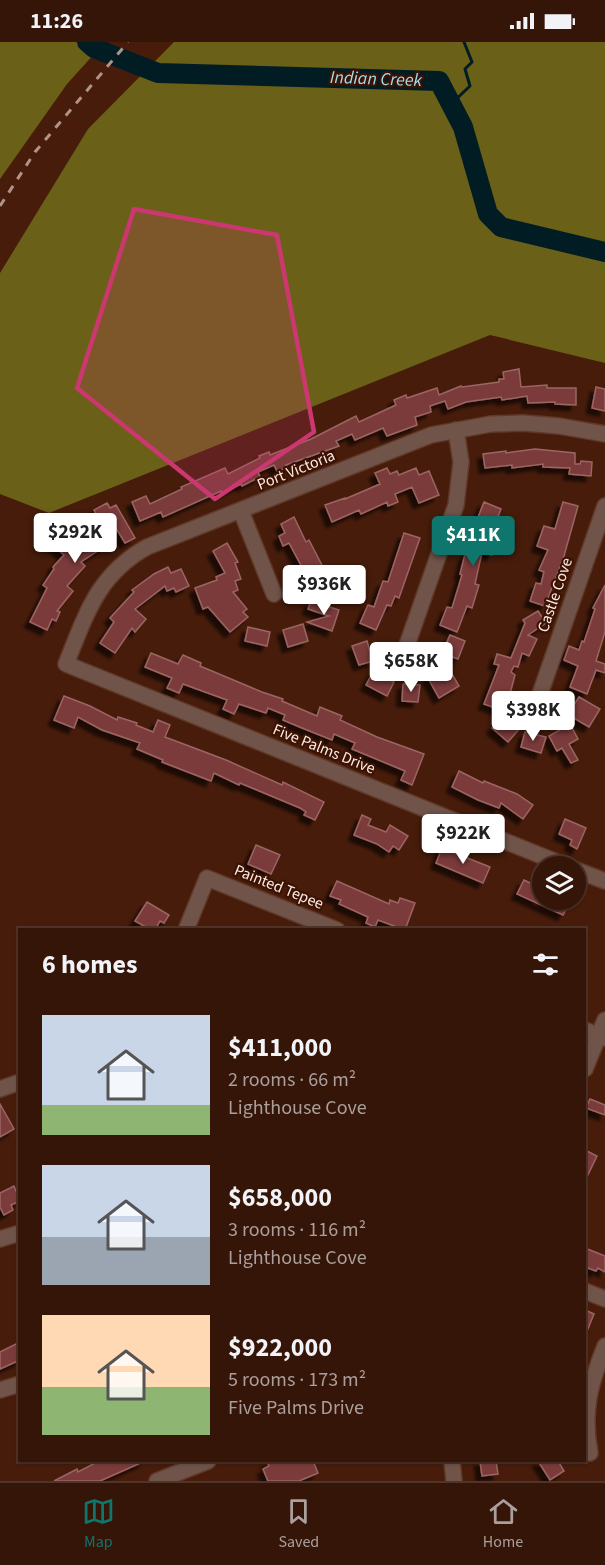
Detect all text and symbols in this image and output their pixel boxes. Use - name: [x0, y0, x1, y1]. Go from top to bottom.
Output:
- text: 11:26: [30, 5, 83, 37]
- water label: Indian Creek: [329, 65, 423, 93]
- street label: Port Victoria: [254, 444, 338, 496]
- pin: $292K: [33, 513, 117, 564]
- pin: $411K: [431, 516, 515, 567]
- text: $292K: [48, 518, 102, 546]
- text: $411K: [446, 521, 500, 549]
- street label: Castle Cove: [532, 555, 578, 635]
- pin: $936K: [282, 565, 366, 616]
- text: $936K: [297, 570, 351, 598]
- pin: $658K: [369, 642, 453, 693]
- text: $658K: [384, 647, 438, 675]
- pin: $398K: [491, 691, 575, 742]
- text: $398K: [506, 696, 560, 724]
- street label: Five Palms Drive: [269, 718, 379, 780]
- pin: $922K: [421, 814, 505, 865]
- text: $922K: [436, 819, 490, 847]
- map controls: [532, 856, 586, 910]
- button: layers: [532, 856, 586, 910]
- street label: Painted Tepee: [231, 859, 327, 915]
- text: 6 homes: [42, 946, 137, 983]
- icon: filters: [529, 948, 562, 981]
- text: $411,000: [228, 1029, 332, 1066]
- icon: home: [90, 1039, 162, 1111]
- text: 2 rooms · 66 m²: [228, 1066, 356, 1094]
- text: Lighthouse Cove: [228, 1094, 367, 1122]
- text: $658,000: [228, 1179, 332, 1216]
- icon: home: [90, 1189, 162, 1261]
- text: 3 rooms · 116 m²: [228, 1216, 366, 1244]
- text: Lighthouse Cove: [228, 1244, 367, 1272]
- text: $922,000: [228, 1329, 332, 1366]
- icon: home: [90, 1339, 162, 1411]
- text: 5 rooms · 173 m²: [228, 1366, 366, 1394]
- text: Five Palms Drive: [228, 1394, 364, 1422]
- tab: Map: [82, 1495, 115, 1553]
- tab: Saved: [278, 1495, 319, 1553]
- tab: Home: [483, 1495, 523, 1553]

